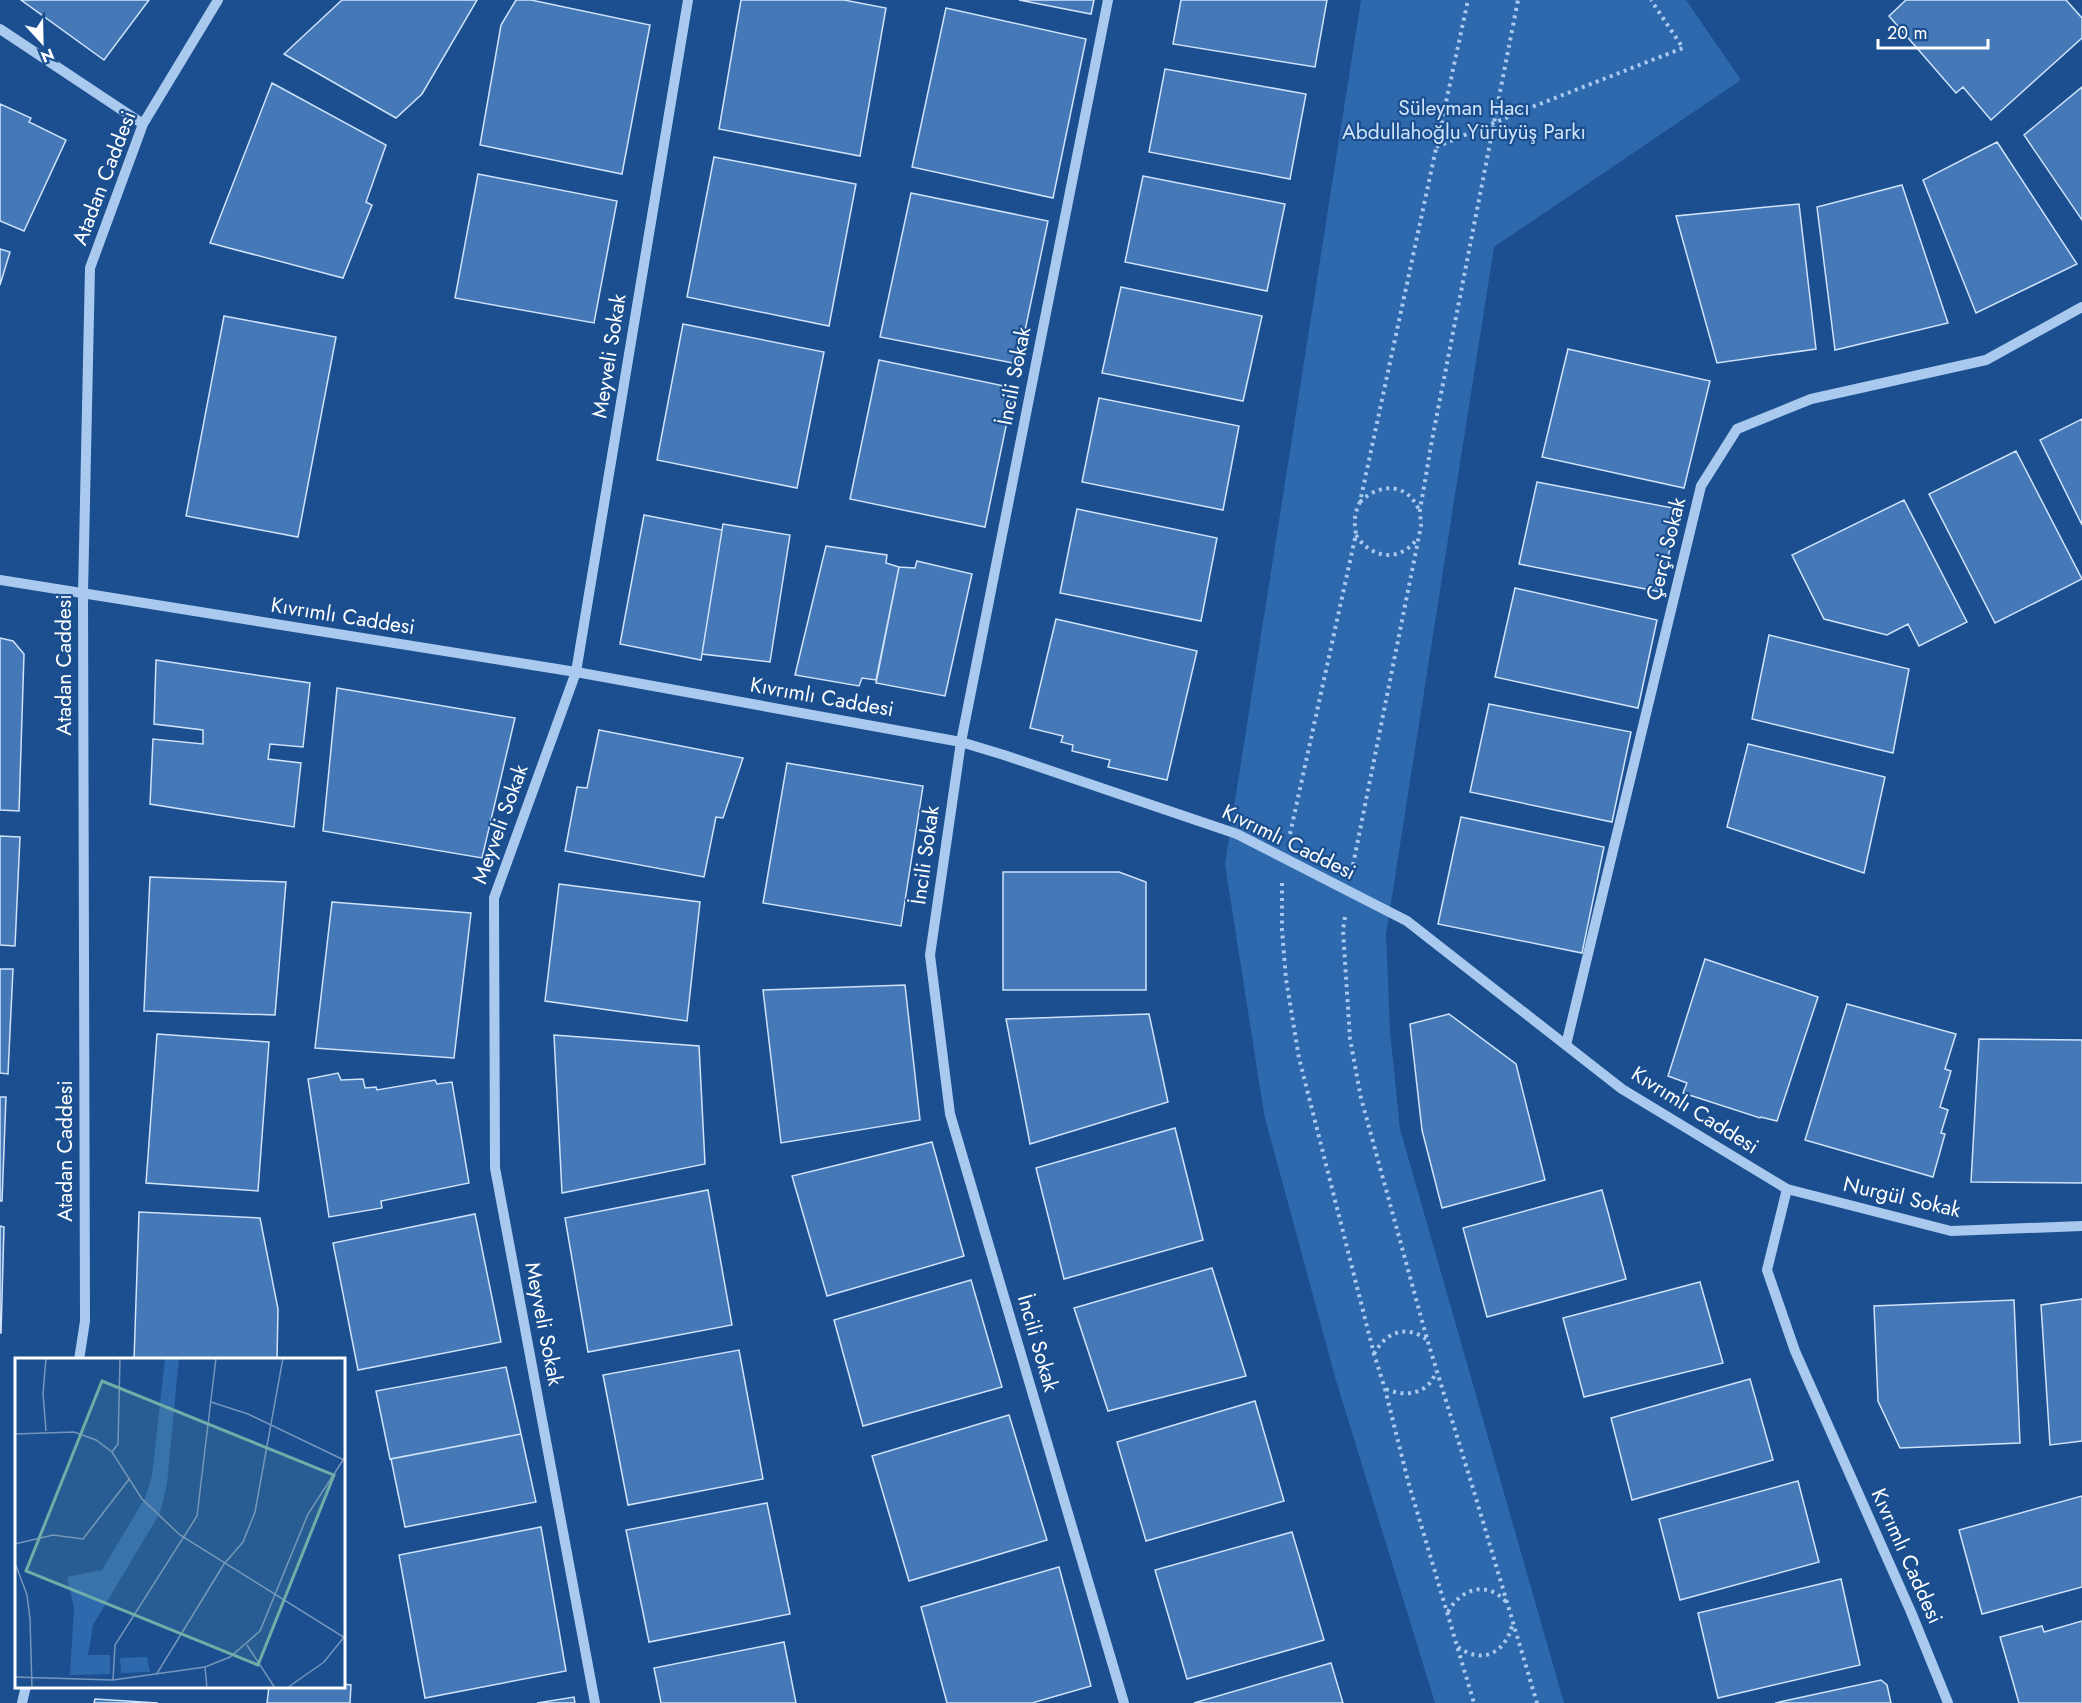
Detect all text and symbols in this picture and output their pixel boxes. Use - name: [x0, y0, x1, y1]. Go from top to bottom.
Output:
- north arrow: [12, 12, 72, 72]
- scale bar: [1878, 12, 1988, 50]
- text: 20 m: [1887, 20, 1927, 46]
- text: N: [37, 42, 58, 68]
- park label: Süleyman Hacı Abdullahoğlu Yürüyüş Parkı: [1342, 93, 1586, 147]
- street label: Atadan Caddesi: [65, 107, 143, 249]
- street label: Meyveli Sokak: [584, 291, 634, 420]
- street label: İncili Sokak: [990, 323, 1038, 428]
- street label: Çerçi Sokak: [1639, 493, 1693, 604]
- street label: Kıvrımlı Caddesi: [269, 590, 417, 642]
- street label: Atadan Caddesi: [49, 594, 79, 736]
- street label: Kıvrımlı Caddesi: [748, 670, 896, 724]
- street label: Meyveli Sokak: [464, 759, 536, 888]
- street label: Kıvrımlı Caddesi: [1217, 797, 1361, 887]
- street label: İncili Sokak: [903, 803, 947, 907]
- street label: Kıvrımlı Caddesi: [1625, 1059, 1765, 1161]
- street label: Atadan Caddesi: [50, 1080, 80, 1222]
- street label: Nurgül Sokak: [1840, 1169, 1965, 1225]
- street label: Meyveli Sokak: [517, 1260, 571, 1389]
- street label: İncili Sokak: [1010, 1291, 1066, 1396]
- inset map: [15, 1358, 345, 1688]
- street label: Kıvrımlı Caddesi: [1864, 1483, 1950, 1629]

